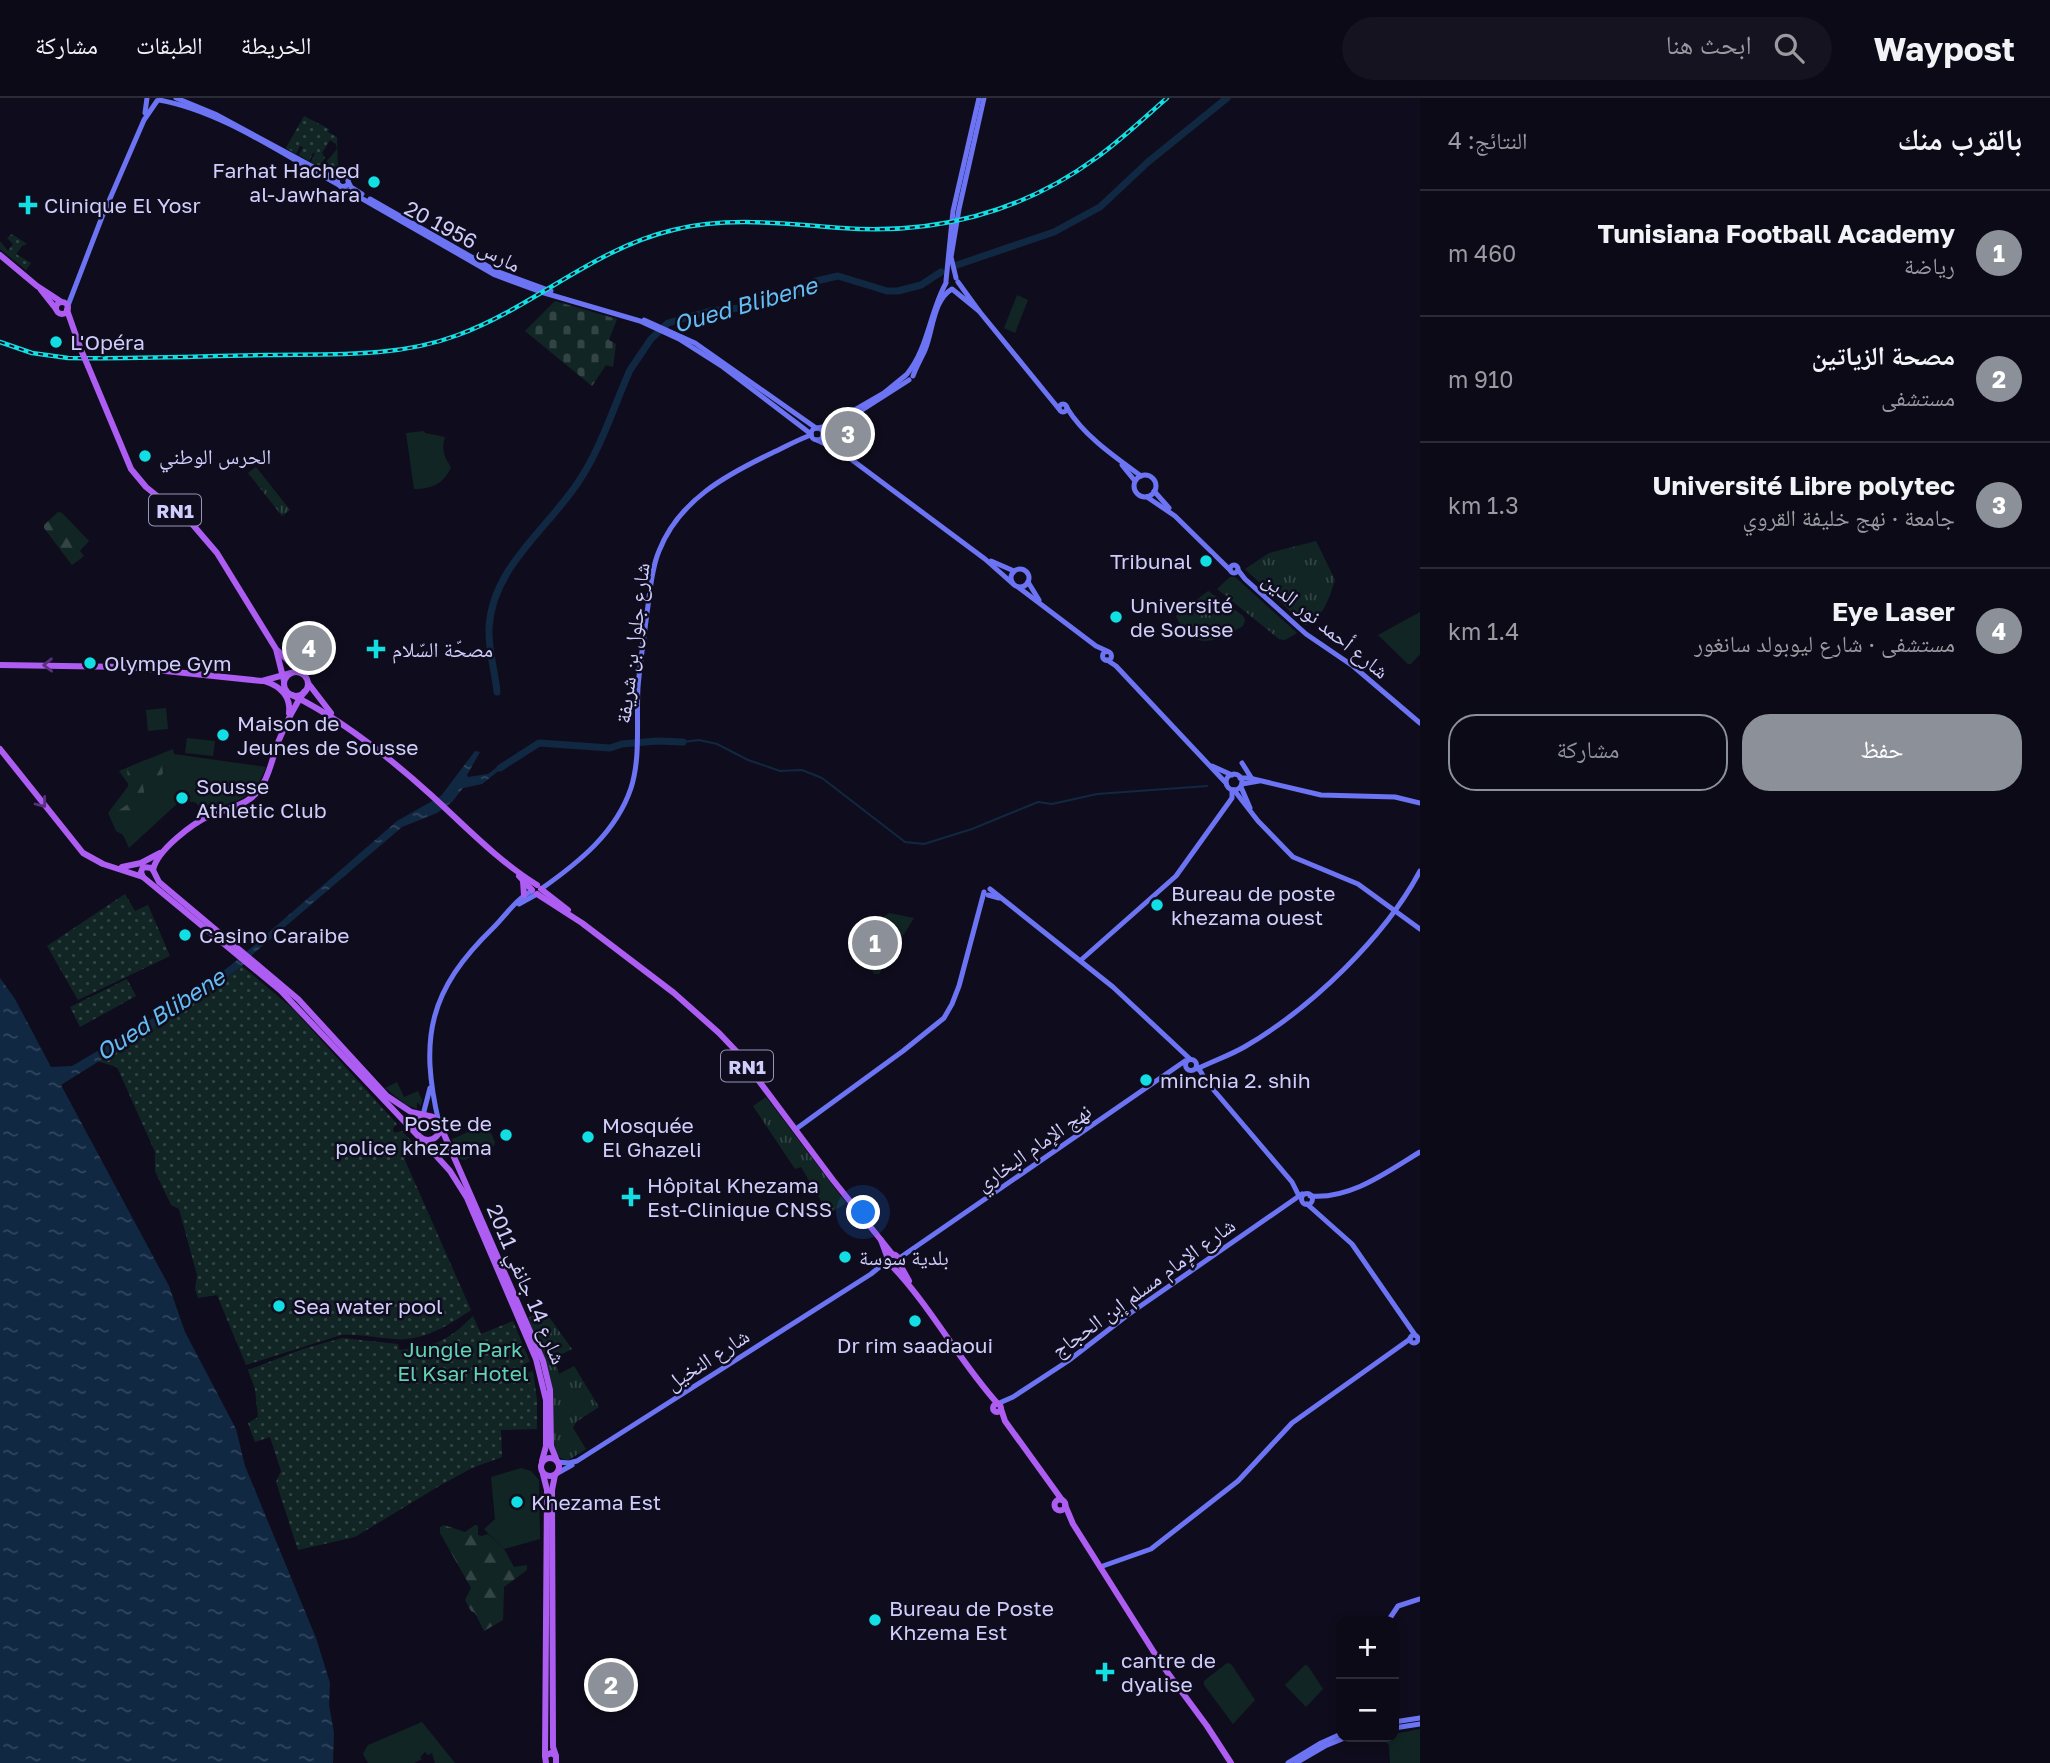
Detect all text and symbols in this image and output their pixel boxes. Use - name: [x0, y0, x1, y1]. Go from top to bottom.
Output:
- search box: [1342, 17, 1832, 80]
- text: ابحث هنا: [1666, 29, 1752, 60]
- icon: search: [1770, 29, 1808, 67]
- text: Waypost: [1874, 29, 2015, 68]
- text: مشاركة: [35, 30, 98, 59]
- text: الطبقات: [136, 30, 203, 59]
- text: الخريطة: [241, 30, 311, 59]
- text: بالقرب منك: [1897, 121, 2022, 157]
- text: النتائج: 4: [1448, 126, 1528, 154]
- place label: Farhat Hached al-Jawhara: [212, 157, 360, 207]
- marker: Farhat Hached al-Jawhara: [366, 174, 382, 190]
- place label: Clinique El Yosr: [44, 192, 201, 218]
- marker: Clinique El Yosr: [18, 195, 38, 215]
- street label: 20 مارس 1956: [400, 195, 526, 278]
- text: Tunisiana Football Academy: [1598, 218, 1955, 249]
- text: 460 m: [1448, 239, 1516, 267]
- text: 1: [1993, 239, 2005, 267]
- text: رياضة: [1904, 251, 1955, 279]
- water label: Oued Blibene: [670, 270, 822, 338]
- place label: L'Opéra: [70, 329, 145, 355]
- marker: L'Opéra: [48, 334, 64, 350]
- text: مصحة الزياتين: [1811, 340, 1955, 371]
- text: 910 m: [1448, 365, 1513, 393]
- text: 2: [1992, 365, 2006, 393]
- text: مستشفى: [1881, 383, 1955, 411]
- pin: 3: [825, 408, 871, 460]
- place label: الحرس الوطني: [159, 443, 271, 473]
- marker: الحرس الوطني: [137, 448, 153, 464]
- text: Université Libre polytec: [1653, 470, 1955, 501]
- text: 1.3 km: [1448, 491, 1519, 519]
- text: 3: [1992, 491, 2006, 519]
- road number: RN1: [149, 494, 201, 526]
- text: جامعة · نهج خليفة القروي: [1742, 503, 1955, 531]
- place label: Tribunal: [1110, 548, 1192, 574]
- marker: Tribunal: [1198, 553, 1214, 569]
- street label: شارع جلول بن شريفة: [609, 561, 656, 725]
- street label: شارع أحمد نور الدين: [1257, 566, 1395, 685]
- place label: Université de Sousse: [1130, 592, 1234, 642]
- text: Eye Laser: [1832, 596, 1955, 627]
- marker: Université de Sousse: [1108, 609, 1124, 625]
- text: 1.4 km: [1448, 617, 1519, 645]
- text: 4: [1992, 617, 2006, 645]
- pin: 4: [286, 622, 332, 674]
- text: مستشفى · شارع ليوبولد سانغور: [1694, 629, 1955, 657]
- place label: مصحّة السّلام: [392, 636, 493, 664]
- marker: مصحّة السّلام: [366, 639, 386, 659]
- place label: Olympe Gym: [104, 650, 232, 676]
- marker: Olympe Gym: [82, 655, 98, 671]
- one-way arrow: [42, 657, 52, 673]
- place label: Maison de Jeunes de Sousse: [237, 710, 419, 760]
- button: مشاركة: [1448, 714, 1728, 791]
- button: حفظ: [1742, 714, 2022, 791]
- marker: Maison de Jeunes de Sousse: [215, 727, 231, 743]
- place label: Sousse Athletic Club: [196, 773, 327, 823]
- marker: Sousse Athletic Club: [174, 790, 190, 806]
- one-way arrow: [33, 796, 46, 808]
- place label: Bureau de poste khezama ouest: [1171, 880, 1335, 930]
- marker: Bureau de poste khezama ouest: [1149, 897, 1165, 913]
- pin: 1: [852, 917, 898, 969]
- place label: Casino Caraibe: [199, 922, 349, 948]
- marker: Casino Caraibe: [177, 927, 193, 943]
- water label: Oued Blibene: [90, 961, 231, 1066]
- road number: RN1: [721, 1050, 773, 1082]
- place label: minchia 2. shih: [1160, 1067, 1311, 1093]
- marker: minchia 2. shih: [1138, 1072, 1154, 1088]
- street label: نهج الإمام البخاري: [970, 1098, 1098, 1200]
- place label: Poste de police khezama: [335, 1110, 492, 1160]
- place label: Mosquée El Ghazeli: [602, 1112, 702, 1162]
- marker: Poste de police khezama: [498, 1127, 514, 1143]
- marker: Mosquée El Ghazeli: [580, 1129, 596, 1145]
- place label: Hôpital Khezama Est-Clinique CNSS: [647, 1172, 832, 1222]
- marker: Hôpital Khezama Est-Clinique CNSS: [621, 1187, 641, 1207]
- your location: [846, 1195, 880, 1229]
- street label: شارع 14 جانفي 2011: [478, 1200, 572, 1370]
- street label: شارع اﻹمام مسلم إبن الحجاج: [1046, 1212, 1241, 1364]
- place label: بلدية سوسة: [859, 1244, 949, 1270]
- marker: بلدية سوسة: [837, 1249, 853, 1265]
- place label: Sea water pool: [293, 1293, 443, 1319]
- marker: Sea water pool: [271, 1298, 287, 1314]
- marker: Dr rim saadaoui: [907, 1313, 923, 1329]
- street label: شارع النخيل: [660, 1322, 754, 1397]
- place label: Dr rim saadaoui: [837, 1332, 993, 1358]
- park label: Jungle Park El Ksar Hotel: [397, 1336, 529, 1386]
- place label: Khezama Est: [531, 1489, 661, 1515]
- marker: Khezama Est: [509, 1494, 525, 1510]
- place label: Bureau de Poste Khzema Est: [889, 1595, 1054, 1645]
- marker: Bureau de Poste Khzema Est: [867, 1612, 883, 1628]
- map controls: [1336, 1616, 1399, 1742]
- button: +: [1336, 1616, 1399, 1679]
- place label: cantre de dyalise: [1121, 1647, 1216, 1697]
- pin: 2: [588, 1659, 634, 1711]
- marker: cantre de dyalise: [1095, 1662, 1115, 1682]
- button: −: [1336, 1679, 1399, 1742]

